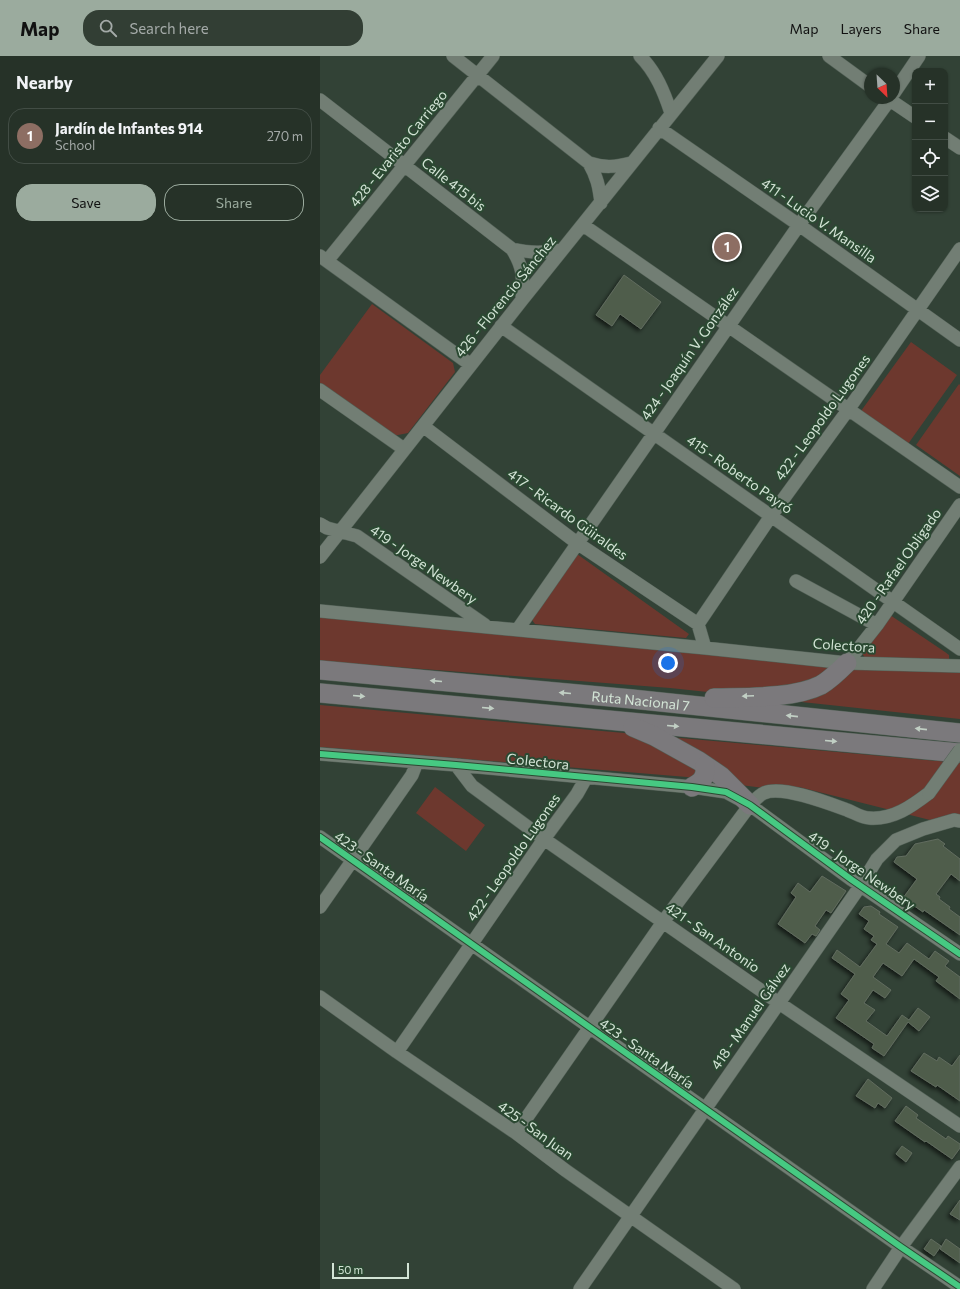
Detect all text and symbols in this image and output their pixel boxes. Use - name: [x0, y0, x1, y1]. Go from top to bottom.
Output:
- search box: [83, 10, 363, 46]
- text: Map: [20, 17, 59, 40]
- icon: search: [97, 17, 119, 39]
- text: Search here: [129, 19, 209, 37]
- text: Map: [790, 20, 818, 37]
- text: Layers: [840, 20, 882, 37]
- text: Share: [904, 20, 940, 37]
- north arrow: [864, 68, 900, 104]
- map controls: [912, 68, 948, 212]
- button: +: [912, 68, 948, 104]
- text: Nearby: [16, 72, 73, 93]
- street label: 428 - Evaristo Carriego: [346, 86, 450, 210]
- button: −: [912, 104, 948, 140]
- text: Jardín de Infantes 914: [55, 119, 203, 137]
- text: 1: [27, 128, 33, 144]
- text: 270 m: [267, 128, 303, 144]
- text: School: [55, 137, 95, 153]
- button: locate: [912, 140, 948, 176]
- street label: Calle 415 bis: [418, 154, 490, 214]
- street label: 411 - Lucio V. Mansilla: [758, 174, 880, 266]
- button: layers: [912, 176, 948, 212]
- button: Save: [16, 184, 156, 221]
- button: Share: [164, 184, 304, 221]
- street label: 426 - Florencio Sánchez: [451, 232, 559, 360]
- pin: 1: [714, 232, 740, 262]
- street label: 424 - Joaquín V. González: [636, 283, 742, 423]
- street label: 422 - Leopoldo Lugones: [771, 351, 873, 483]
- street label: 415 - Roberto Payró: [684, 431, 796, 517]
- street label: 417 - Ricardo Güiraldes: [505, 465, 631, 563]
- street label: 420 - Rafael Obligado: [852, 505, 944, 627]
- street label: 419 - Jorge Newbery: [367, 521, 481, 607]
- street label: Colectora: [812, 634, 876, 656]
- your location: [658, 653, 678, 673]
- one-way arrow: [429, 678, 442, 685]
- street label: Ruta Nacional 7: [591, 687, 691, 713]
- one-way arrow: [559, 690, 571, 697]
- one-way arrow: [353, 693, 365, 700]
- one-way arrow: [742, 693, 754, 700]
- one-way arrow: [482, 705, 494, 712]
- one-way arrow: [786, 712, 798, 719]
- one-way arrow: [667, 722, 679, 729]
- one-way arrow: [915, 725, 927, 732]
- one-way arrow: [825, 737, 837, 744]
- street label: Colectora: [506, 749, 570, 773]
- street label: 422 - Leopoldo Lugones: [463, 790, 563, 924]
- street label: 423 - Santa María: [331, 827, 433, 905]
- street label: 419 - Jorge Newbery: [805, 827, 919, 913]
- street label: 421 - San Antonio: [663, 898, 763, 976]
- street label: 418 - Manuel Gálvez: [707, 959, 793, 1073]
- street label: 423 - Santa María: [596, 1014, 698, 1092]
- street label: 425 - San Juan: [495, 1097, 577, 1163]
- scale bar: [332, 1261, 409, 1280]
- text: 50 m: [338, 1263, 363, 1276]

